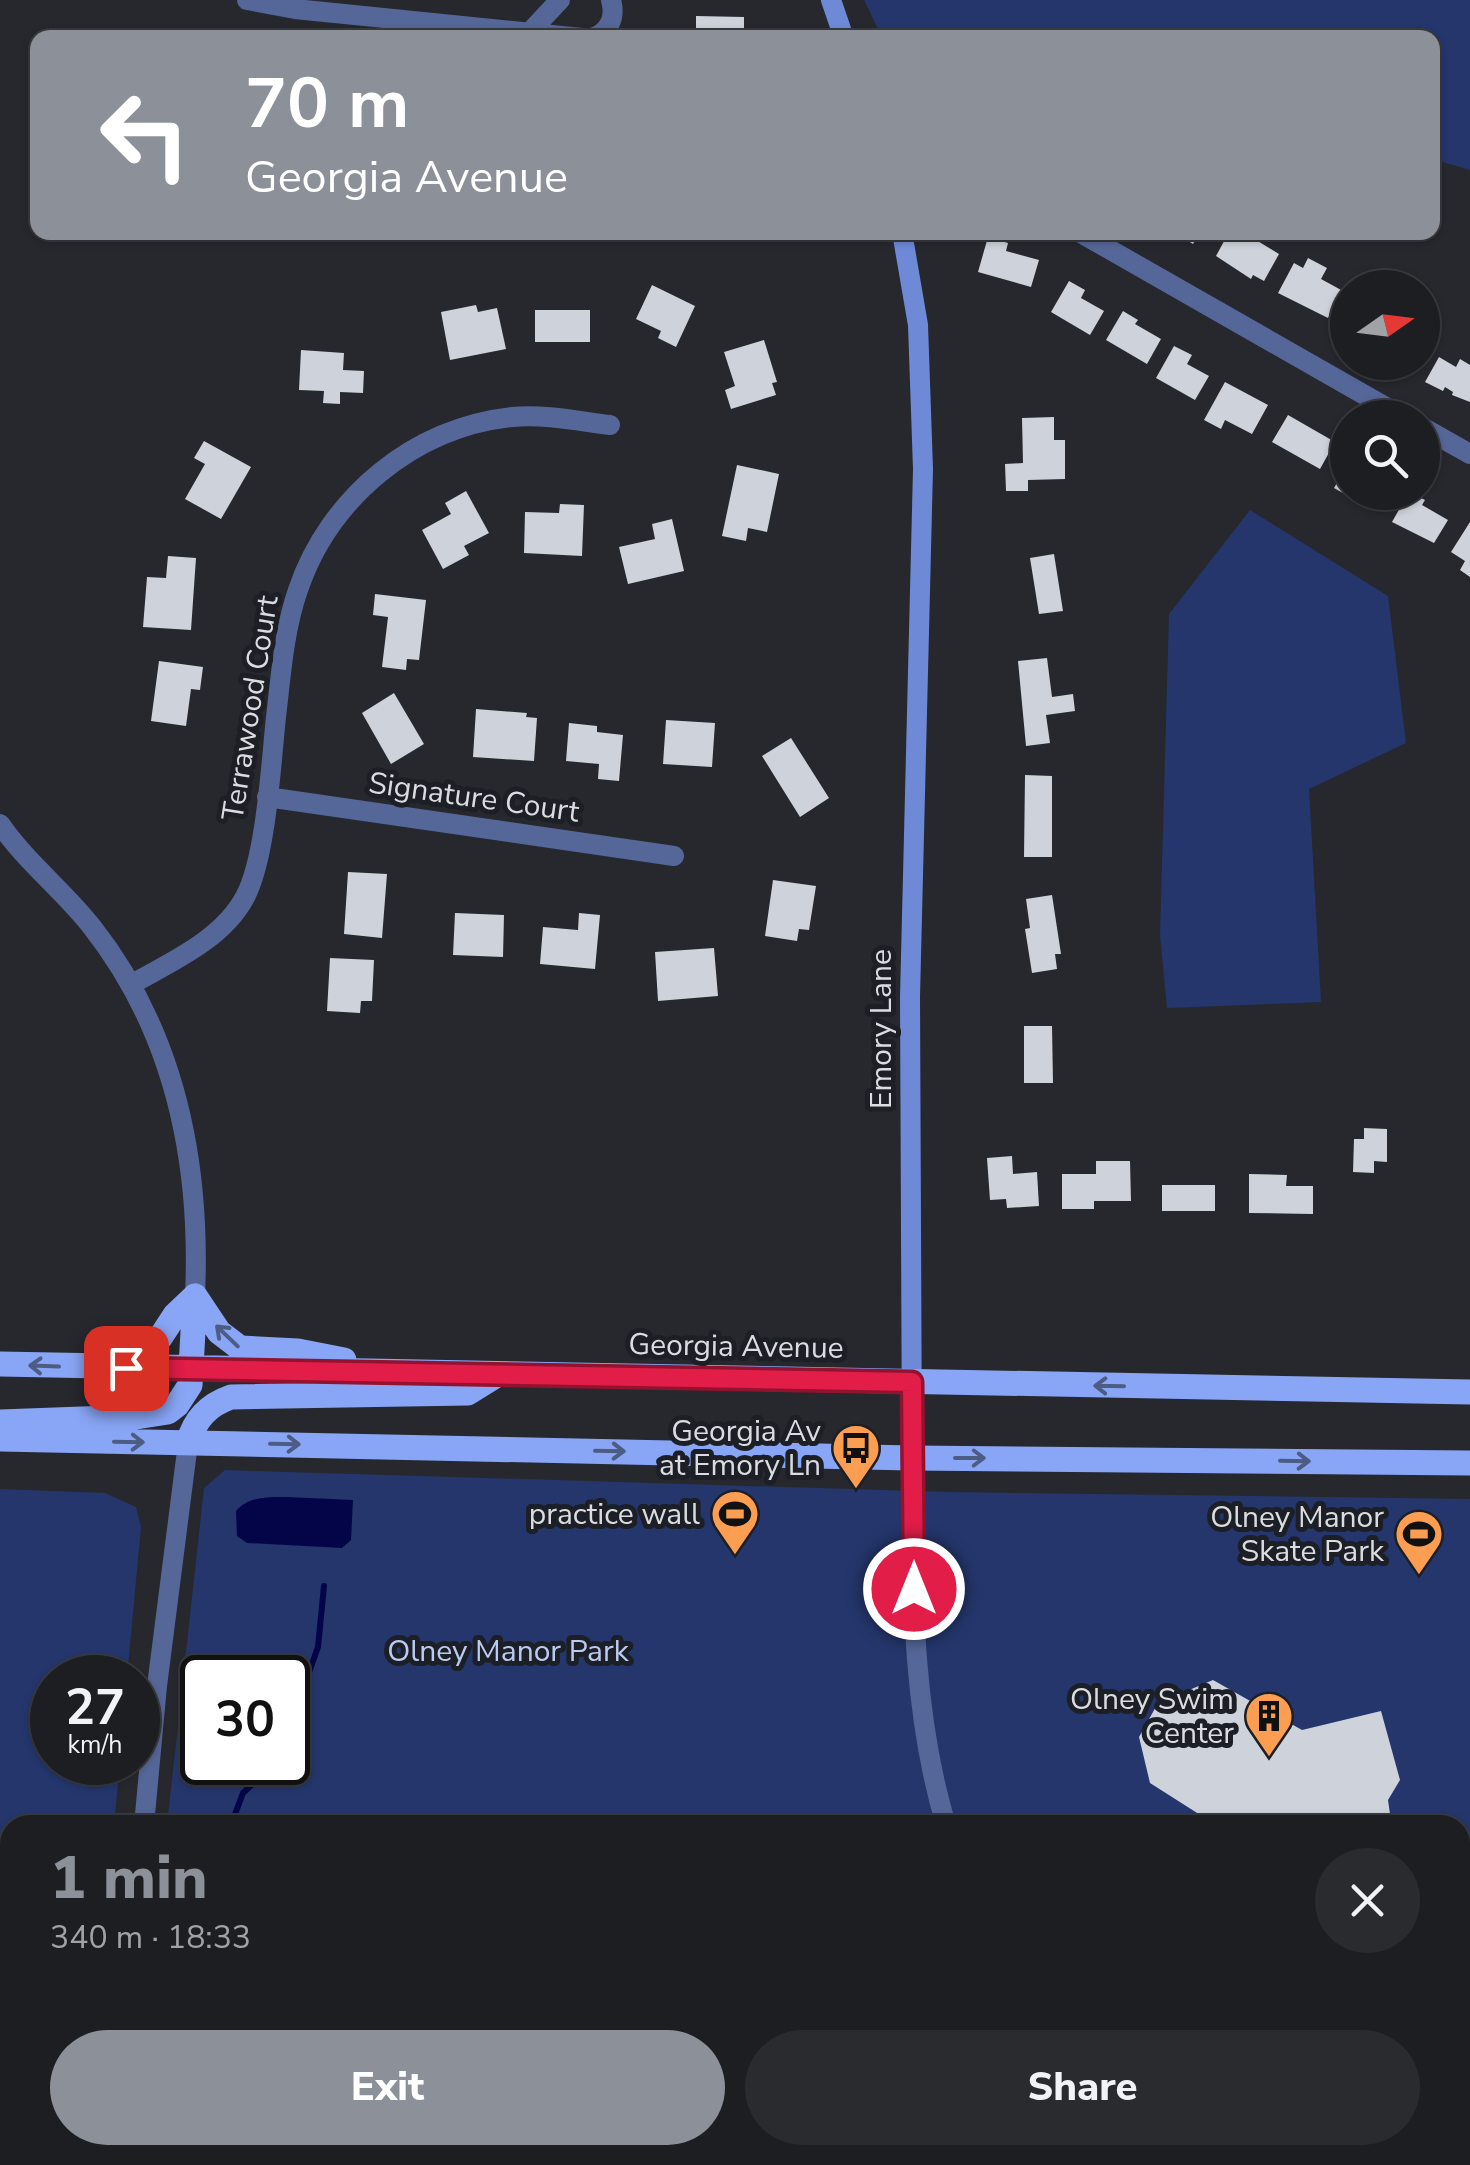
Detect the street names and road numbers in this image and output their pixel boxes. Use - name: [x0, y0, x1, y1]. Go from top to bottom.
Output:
- street label: Terrawood Court: [212, 592, 289, 823]
- street label: Signature Court: [366, 762, 582, 833]
- street label: Emory Lane: [861, 949, 902, 1109]
- street label: Georgia Avenue: [628, 1324, 844, 1369]

